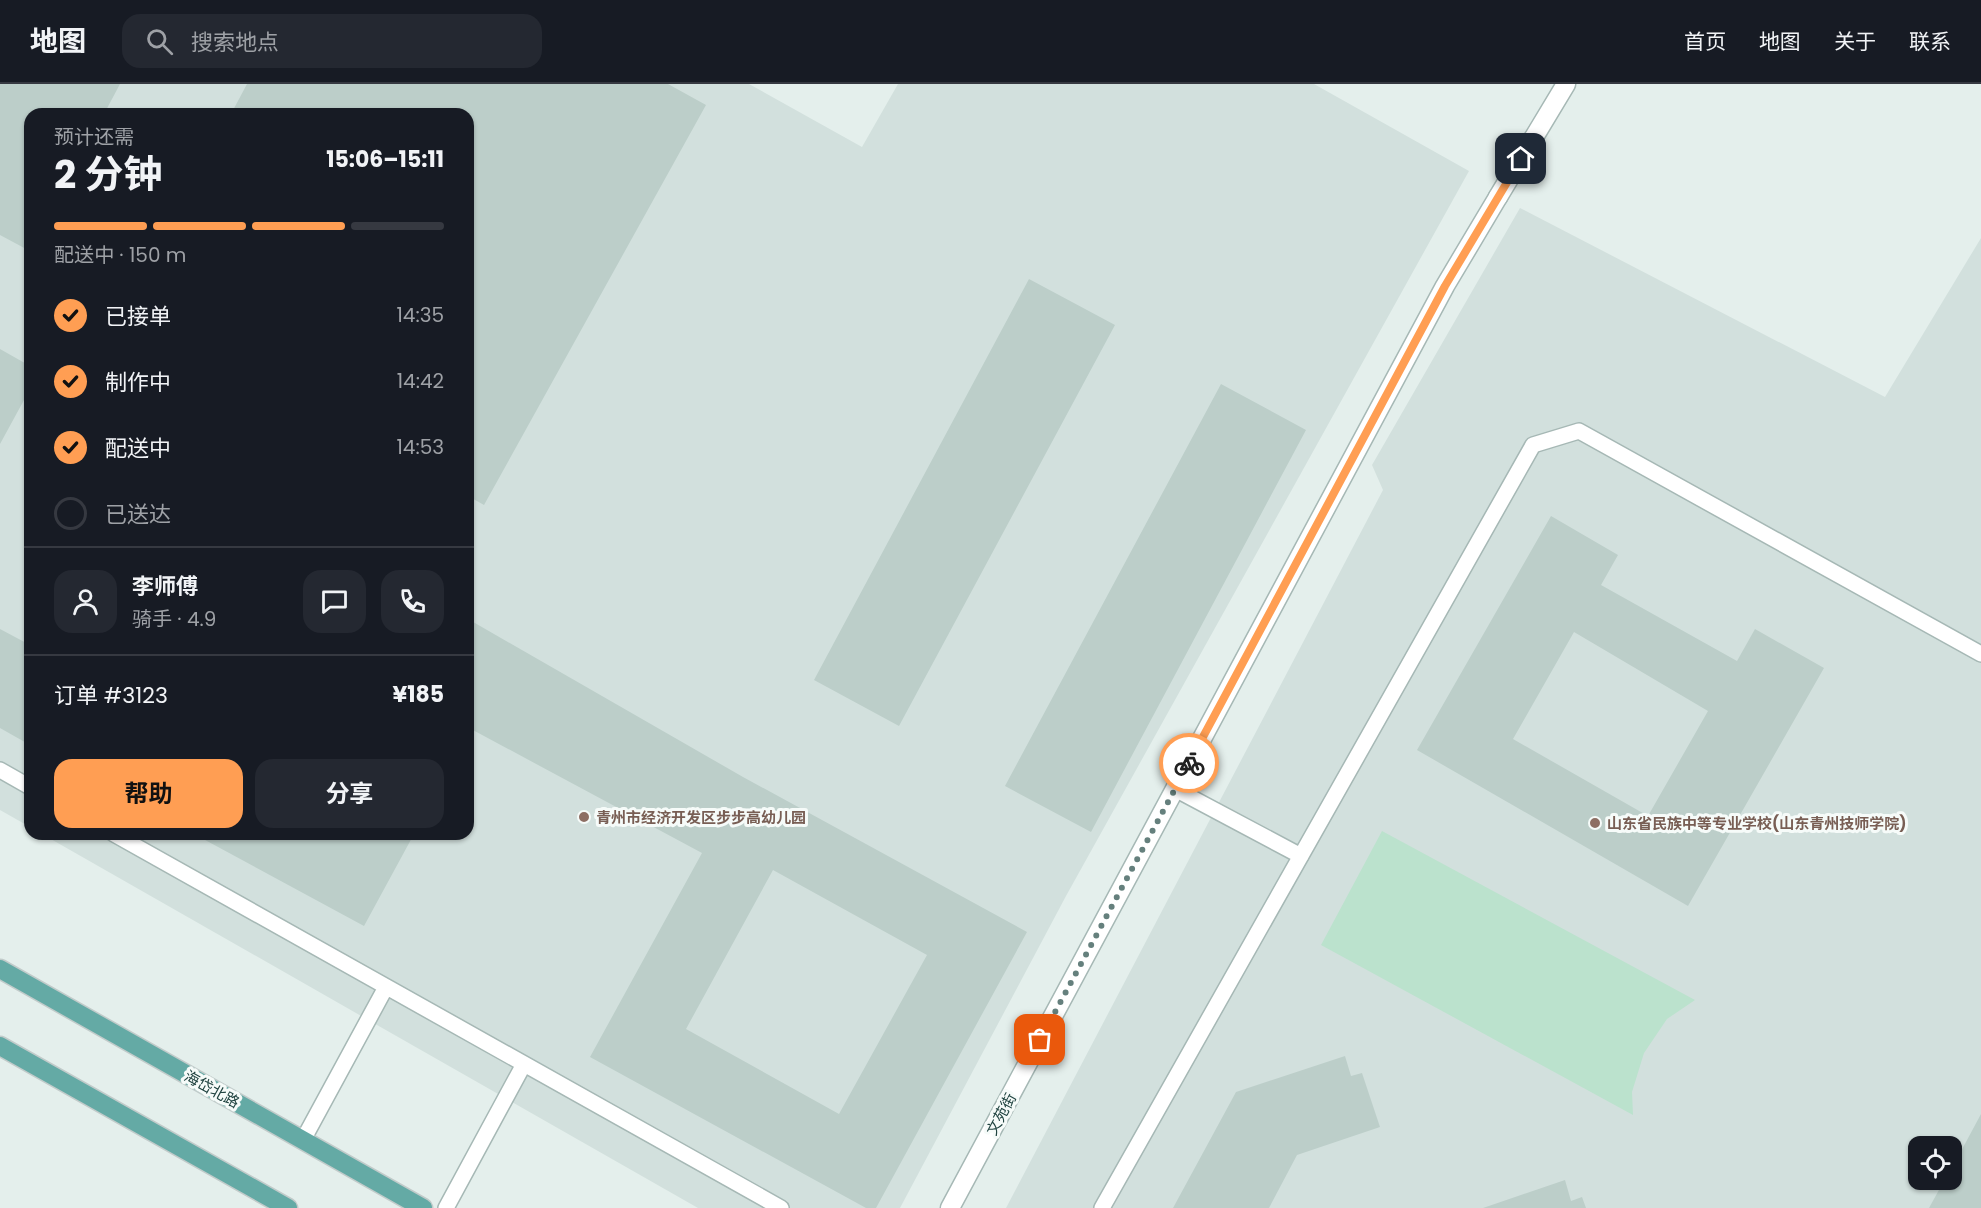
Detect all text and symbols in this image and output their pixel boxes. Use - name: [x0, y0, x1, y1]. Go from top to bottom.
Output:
- search box: [122, 14, 542, 68]
- text: 地图: [30, 22, 86, 61]
- icon: search: [143, 25, 176, 58]
- text: 搜索地点: [191, 27, 279, 58]
- text: 首页: [1684, 27, 1726, 56]
- text: 地图: [1759, 27, 1801, 56]
- text: 关于: [1834, 27, 1876, 56]
- text: 联系: [1909, 27, 1951, 56]
- text: 预计还需: [54, 123, 134, 151]
- pin: [1495, 133, 1546, 184]
- icon: home: [1504, 142, 1537, 175]
- text: 15:06–15:11: [326, 144, 444, 175]
- text: 2 分钟: [54, 147, 163, 202]
- text: 配送中 · 150 m: [54, 241, 186, 269]
- icon: check: [54, 299, 87, 332]
- text: 已接单: [105, 301, 171, 332]
- text: 14:35: [396, 301, 444, 329]
- icon: check: [54, 365, 87, 398]
- text: 制作中: [105, 367, 171, 398]
- text: 14:42: [397, 367, 444, 395]
- icon: check: [54, 431, 87, 464]
- text: 配送中: [105, 433, 171, 464]
- text: 14:53: [396, 433, 444, 461]
- text: 已送达: [105, 499, 171, 530]
- button: person: [54, 570, 117, 633]
- button: chat: [303, 570, 366, 633]
- button: phone: [381, 570, 444, 633]
- text: 李师傅: [132, 571, 198, 602]
- text: 骑手 · 4.9: [132, 605, 216, 633]
- text: ¥185: [392, 679, 444, 710]
- text: 订单 #3123: [54, 680, 168, 711]
- courier: [1159, 733, 1219, 793]
- icon: bike: [1173, 747, 1206, 780]
- button: 帮助: [54, 759, 243, 828]
- button: 分享: [255, 759, 444, 828]
- place label: 青州市经济开发区步步高幼儿园: [596, 807, 806, 828]
- marker: 青州市经济开发区步步高幼儿园: [577, 810, 591, 824]
- place label: 山东省民族中等专业学校(山东青州技师学院): [1607, 813, 1906, 834]
- marker: 山东省民族中等专业学校(山东青州技师学院): [1588, 816, 1602, 830]
- pin: [1014, 1014, 1065, 1065]
- icon: bag: [1023, 1023, 1056, 1056]
- street label: 海岱北路: [181, 1065, 243, 1113]
- street label: 文苑街: [981, 1089, 1021, 1139]
- map controls: [1908, 1136, 1962, 1190]
- button: locate: [1908, 1136, 1962, 1190]

